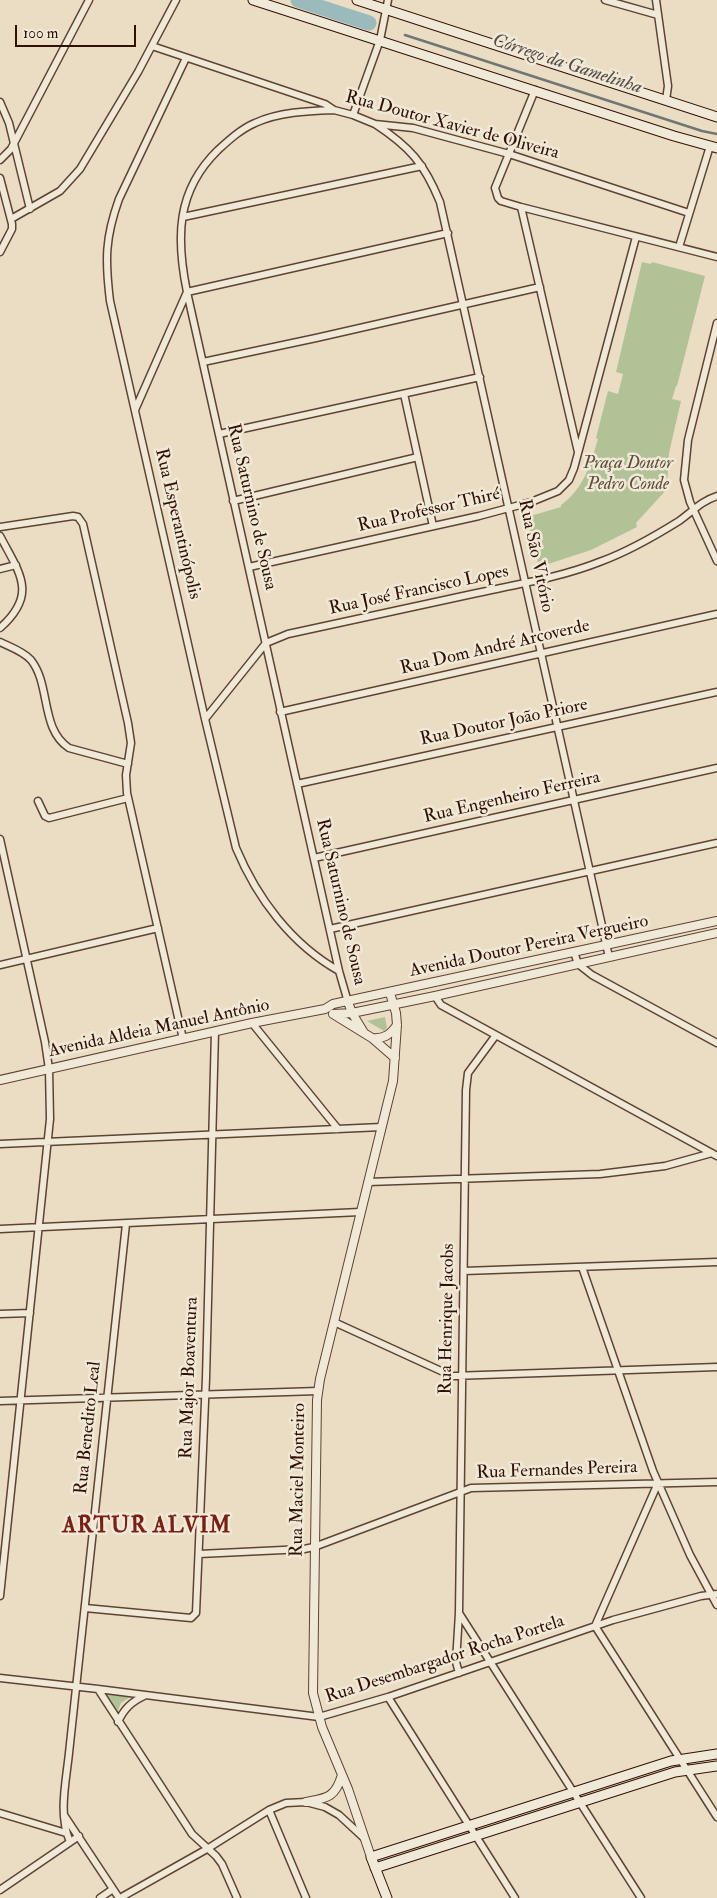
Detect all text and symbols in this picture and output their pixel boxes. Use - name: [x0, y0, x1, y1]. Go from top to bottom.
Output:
- scale bar: [18, 15, 139, 47]
- text: 100 m: [23, 24, 58, 43]
- water label: Córrego da Gamelinha: [489, 30, 645, 100]
- street label: Rua Doutor Xavier de Oliveira: [343, 87, 561, 165]
- street label: Rua Saturnino de Sousa: [221, 422, 281, 592]
- street label: Rua Esperantinópolis: [149, 447, 205, 601]
- park label: Praça Doutor Pedro Conde: [583, 453, 673, 496]
- street label: Rua Professor Thiré: [356, 484, 502, 538]
- street label: Rua São Vitório: [512, 498, 558, 614]
- street label: Rua José Francisco Lopes: [327, 561, 511, 621]
- street label: Rua Dom André Arcoverde: [398, 616, 592, 680]
- street label: Rua Doutor João Priore: [418, 695, 590, 751]
- street label: Rua Engenheiro Ferreira: [422, 767, 602, 829]
- street label: Rua Saturnino de Sousa: [310, 817, 370, 987]
- street label: Avenida Doutor Pereira Vergueiro: [408, 911, 650, 983]
- street label: Avenida Aldeia Manuel Antônio: [47, 995, 271, 1063]
- street label: Rua Henrique Jacobs: [436, 1243, 460, 1395]
- street label: Rua Major Boaventura: [176, 1296, 204, 1460]
- street label: Rua Benedito Leal: [71, 1360, 107, 1496]
- street label: Rua Maciel Monteiro: [287, 1403, 311, 1557]
- street label: Rua Fernandes Pereira: [476, 1457, 638, 1485]
- district label: ARTUR ALVIM: [61, 1514, 233, 1540]
- street label: Rua Desembargador Rocha Portela: [323, 1611, 567, 1709]

